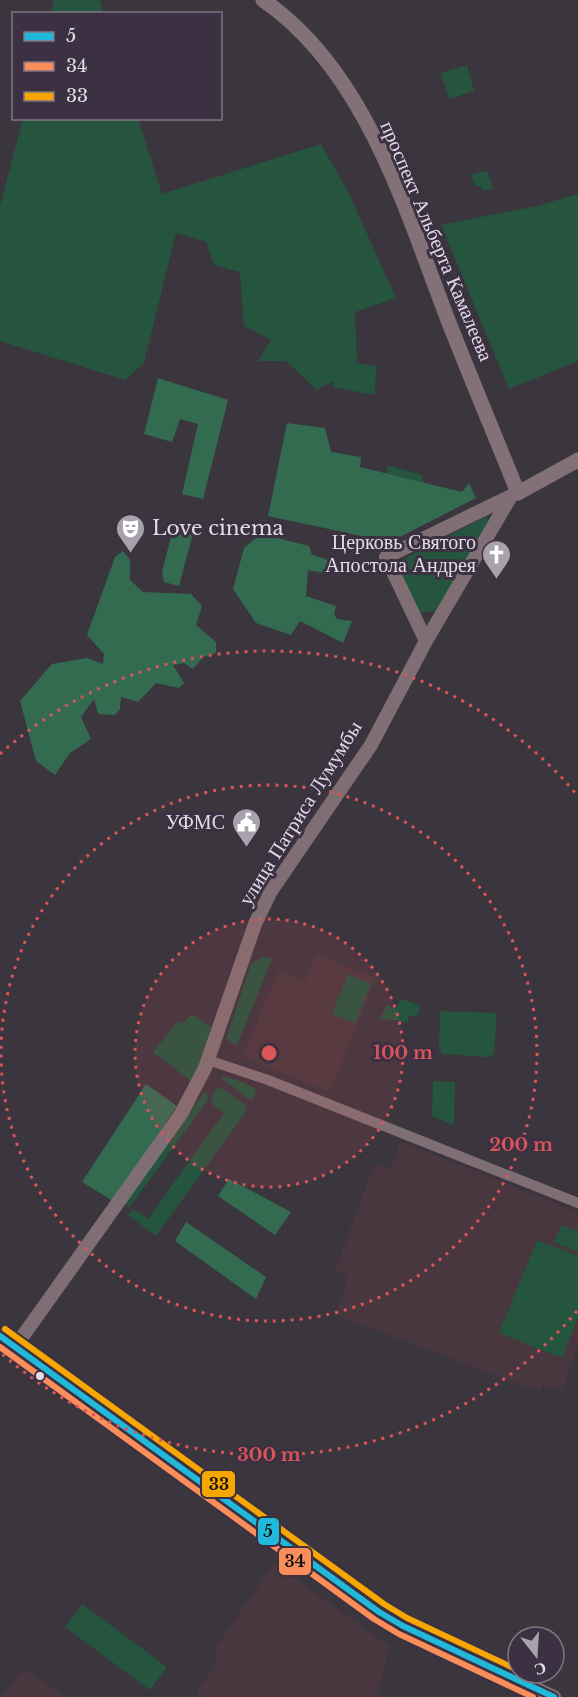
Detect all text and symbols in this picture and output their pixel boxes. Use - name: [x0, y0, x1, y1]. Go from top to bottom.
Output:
- legend: [12, 12, 222, 120]
- text: 5: [66, 25, 76, 47]
- text: 34: [66, 55, 88, 77]
- text: 33: [66, 85, 88, 107]
- street label: проспект Альберта Камалеева: [375, 117, 499, 365]
- theatre icon: Love cinema: [115, 512, 147, 554]
- place label: Love cinema: [152, 516, 284, 540]
- place label: Церковь Святого Апостола Андрея: [325, 530, 476, 577]
- church icon: Церковь Святого Апостола Андрея: [481, 538, 513, 580]
- street label: улица Патриса Лумумбы: [233, 716, 367, 910]
- public building icon: УФМС: [230, 806, 262, 848]
- place label: УФМС: [165, 810, 225, 834]
- text: 100 m: [373, 1042, 433, 1064]
- centre of rings: [259, 1043, 279, 1063]
- text: 200 m: [489, 1134, 553, 1156]
- unlabelled marker: [34, 1370, 46, 1382]
- text: 300 m: [237, 1444, 301, 1466]
- line badge: 33: [201, 1470, 236, 1498]
- text: 33: [209, 1474, 229, 1494]
- line badge: 5: [257, 1517, 280, 1546]
- text: 5: [263, 1521, 273, 1541]
- line badge: 34: [278, 1547, 312, 1576]
- text: 34: [285, 1551, 305, 1571]
- north arrow: [506, 1625, 566, 1685]
- text: С: [532, 1658, 549, 1681]

